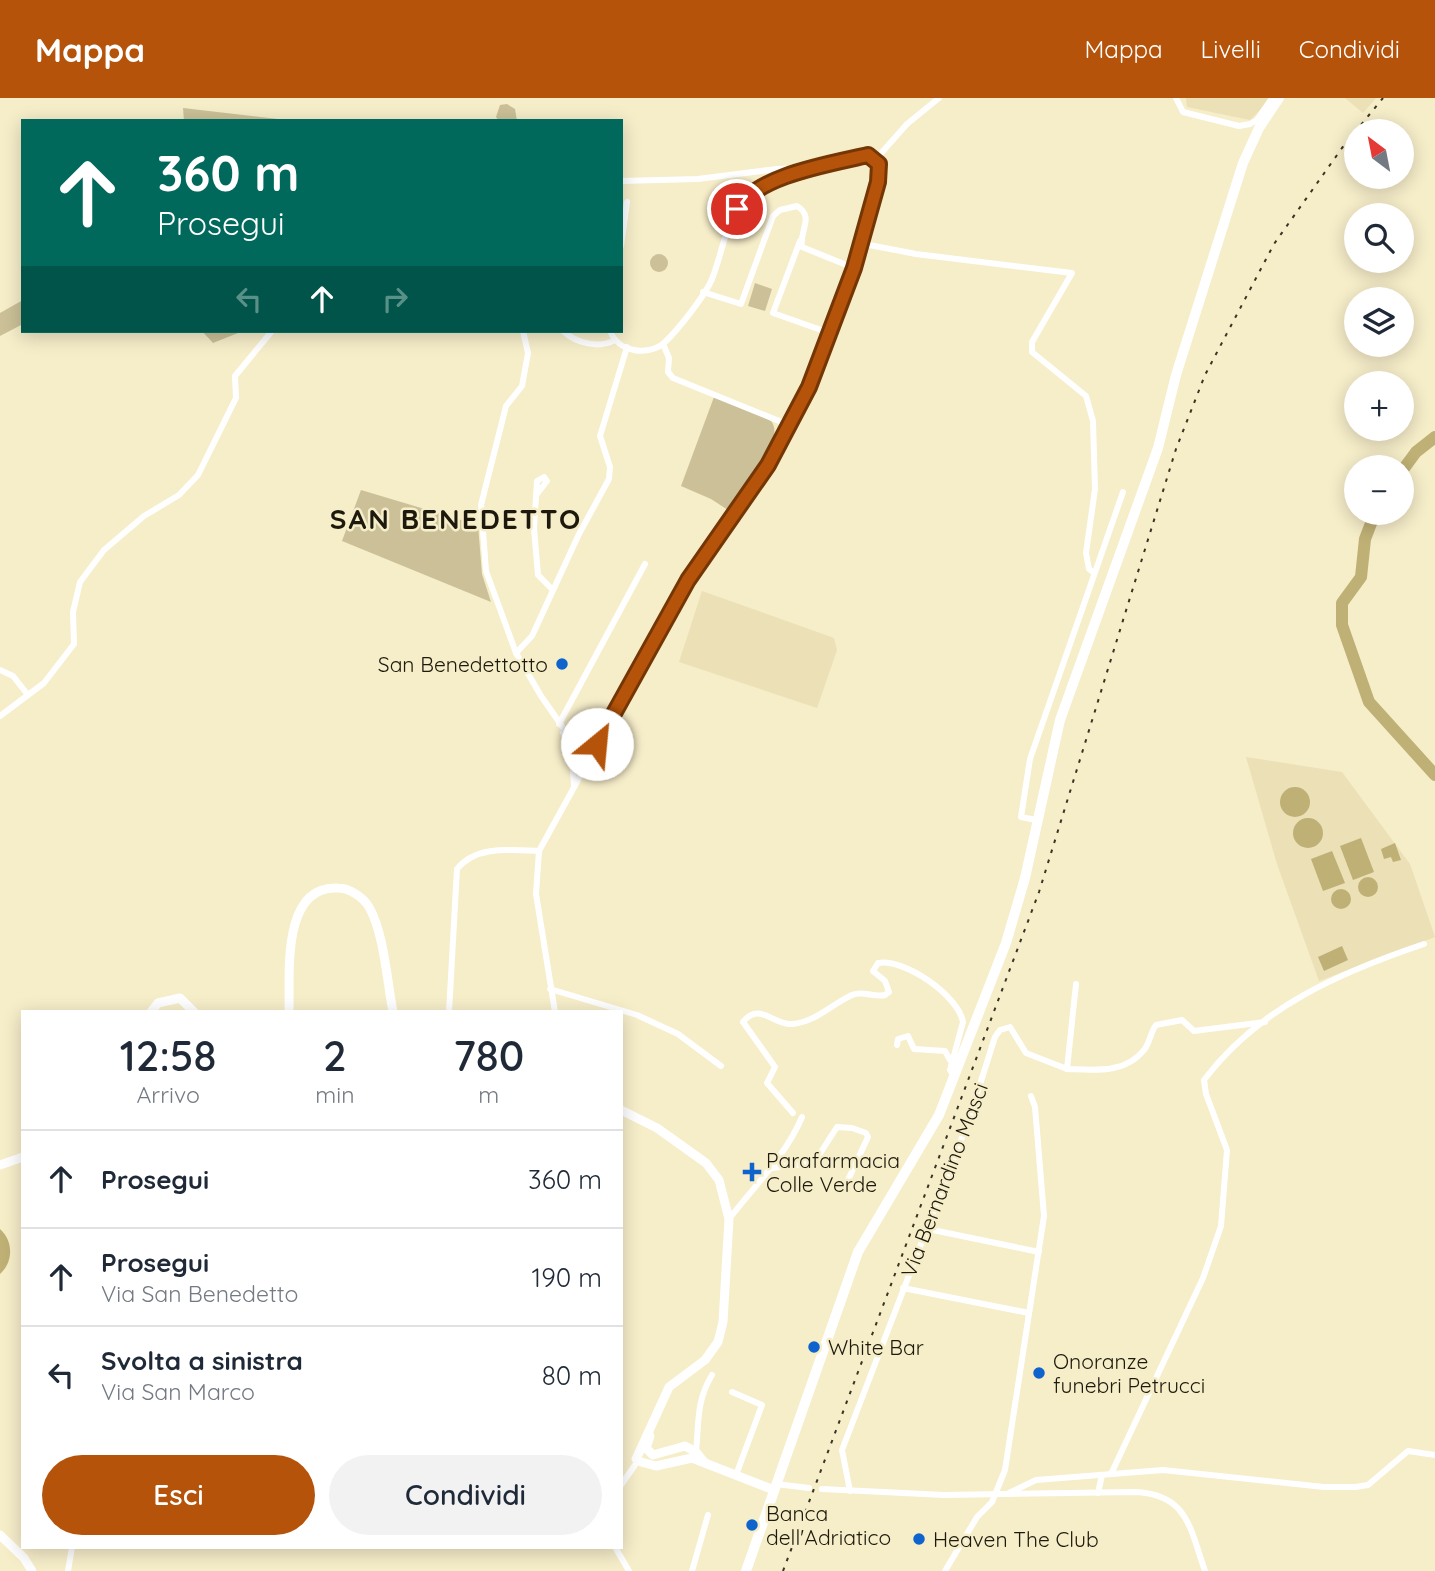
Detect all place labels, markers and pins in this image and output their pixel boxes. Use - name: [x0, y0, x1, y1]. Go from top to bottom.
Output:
- pin: [707, 179, 767, 239]
- place label: San Benedettotto: [378, 651, 548, 677]
- marker: San Benedettotto: [554, 656, 570, 672]
- place label: Parafarmacia Colle Verde: [766, 1147, 900, 1197]
- marker: Parafarmacia Colle Verde: [744, 1164, 760, 1180]
- place label: White Bar: [828, 1334, 924, 1360]
- marker: White Bar: [806, 1339, 822, 1355]
- place label: Onoranze funebri Petrucci: [1053, 1348, 1205, 1398]
- marker: Onoranze funebri Petrucci: [1031, 1365, 1047, 1381]
- place label: Banca dell'Adriatico: [766, 1500, 891, 1550]
- marker: Banca dell'Adriatico: [744, 1517, 760, 1533]
- place label: Heaven The Club: [933, 1526, 1099, 1552]
- marker: Heaven The Club: [911, 1531, 927, 1547]

